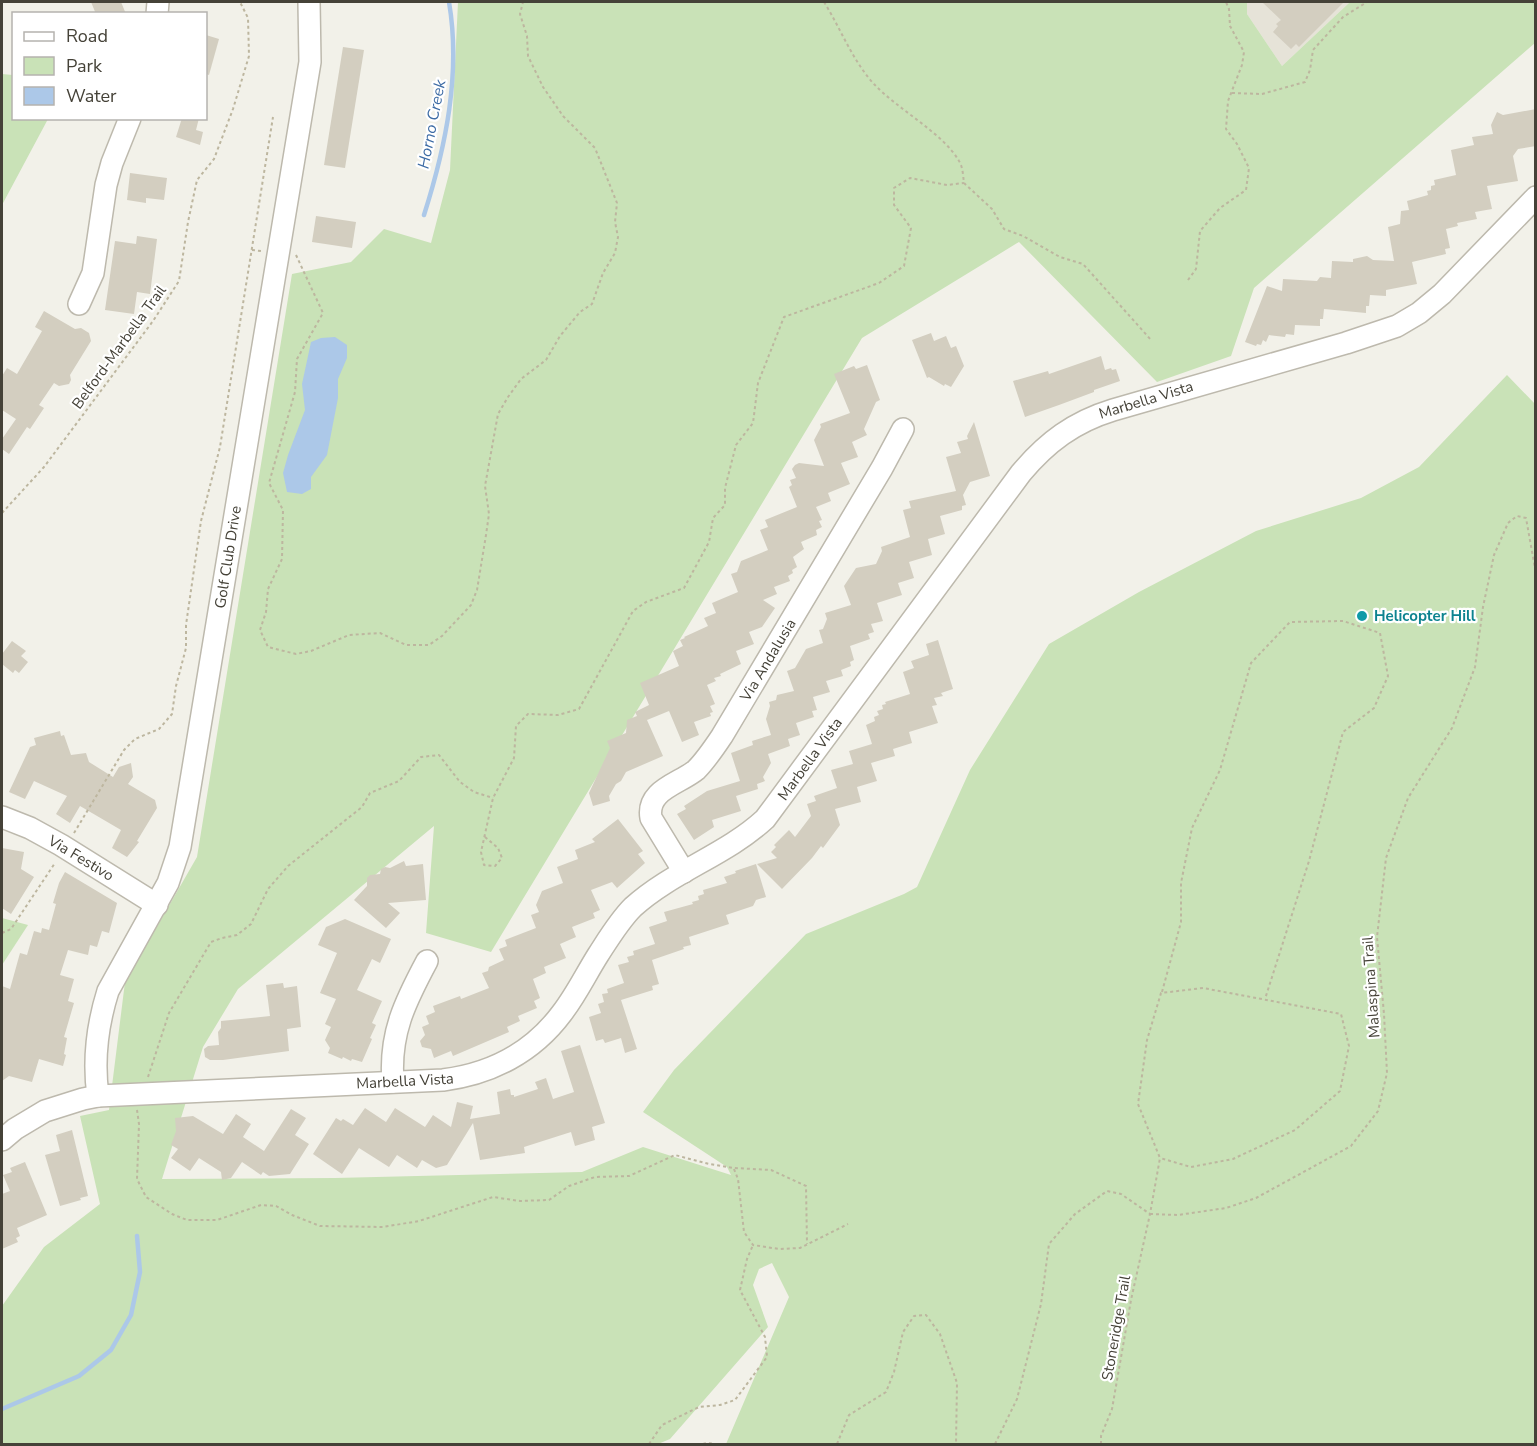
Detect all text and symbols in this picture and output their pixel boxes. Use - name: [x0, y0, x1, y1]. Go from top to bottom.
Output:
- legend: [12, 12, 207, 120]
- text: Road: [66, 24, 108, 48]
- text: Park: [66, 54, 103, 78]
- water label: Horno Creek: [413, 77, 452, 171]
- text: Water: [66, 84, 117, 108]
- street label: Belford-Marbella Trail: [67, 281, 171, 413]
- street label: Marbella Vista: [1096, 376, 1196, 424]
- street label: Golf Club Drive: [210, 504, 246, 610]
- place label: Helicopter Hill: [1374, 606, 1476, 626]
- marker: Helicopter Hill: [1355, 609, 1369, 623]
- street label: Via Andalusia: [735, 615, 801, 706]
- street label: Marbella Vista: [773, 714, 847, 804]
- street label: Via Festivo: [44, 830, 118, 885]
- street label: Malaspina Trail: [1357, 935, 1385, 1039]
- street label: Marbella Vista: [356, 1068, 454, 1094]
- street label: Stoneridge Trail: [1097, 1273, 1135, 1382]

